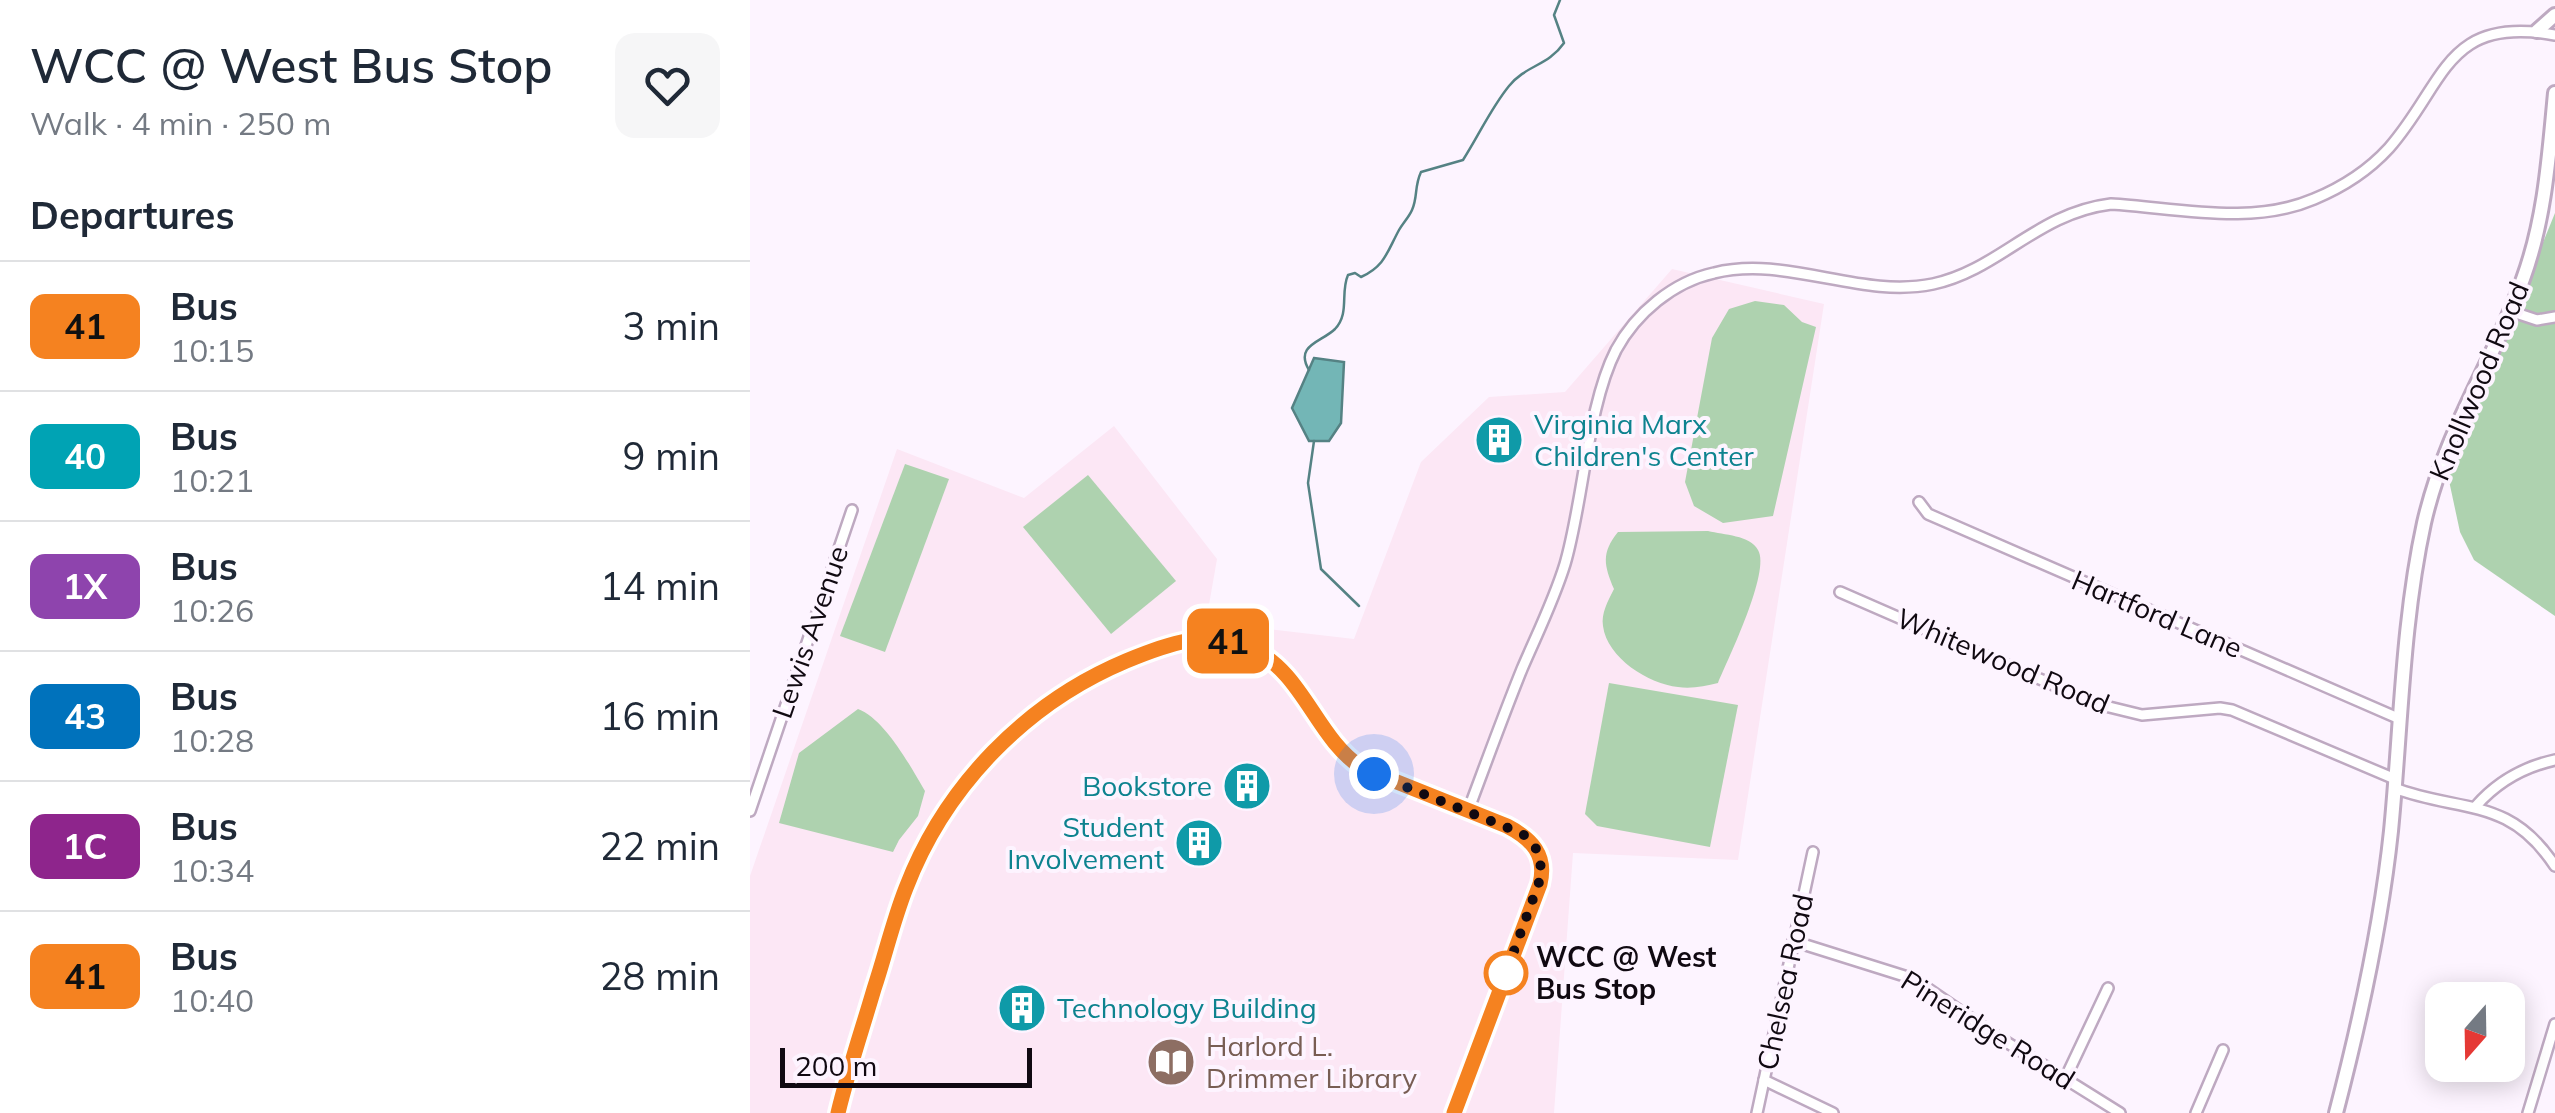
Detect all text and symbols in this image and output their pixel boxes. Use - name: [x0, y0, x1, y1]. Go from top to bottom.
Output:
- button: heart: [615, 33, 720, 138]
- text: WCC @ West Bus Stop: [30, 35, 553, 95]
- text: Walk · 4 min · 250 m: [30, 103, 331, 143]
- text: Departures: [30, 191, 234, 239]
- street label: Knollwood Road: [2421, 276, 2536, 485]
- text: Bus: [170, 282, 238, 330]
- text: 3 min: [623, 302, 720, 350]
- text: 41: [64, 304, 106, 348]
- text: 10:15: [170, 330, 254, 370]
- place label: Virginia Marx Children's Center: [1534, 406, 1754, 473]
- text: Bus: [170, 412, 238, 460]
- building icon: Virginia Marx Children's Center: [1473, 414, 1525, 466]
- text: 9 min: [623, 432, 720, 480]
- text: 40: [64, 434, 106, 478]
- text: 10:21: [170, 460, 254, 500]
- street label: Lewis Avenue: [764, 541, 855, 723]
- text: Bus: [170, 542, 238, 590]
- text: 14 min: [600, 562, 720, 610]
- street label: Hartford Lane: [2067, 562, 2248, 665]
- text: 1X: [63, 564, 107, 608]
- text: 10:26: [170, 590, 254, 630]
- street label: Whitewood Road: [1892, 600, 2115, 721]
- line badge: 41: [1183, 608, 1273, 674]
- text: 41: [1207, 619, 1249, 663]
- text: Bus: [170, 672, 238, 720]
- text: 16 min: [600, 692, 720, 740]
- text: 43: [64, 694, 106, 738]
- text: 10:28: [170, 720, 254, 760]
- your location: [1349, 749, 1399, 799]
- building icon: Bookstore: [1221, 760, 1273, 812]
- place label: Bookstore: [1082, 768, 1212, 803]
- text: Bus: [170, 802, 238, 850]
- place label: Student Involvement: [1007, 809, 1164, 876]
- building icon: Student Involvement: [1173, 817, 1225, 869]
- text: 22 min: [600, 822, 720, 870]
- text: 1C: [63, 824, 107, 868]
- text: 10:34: [170, 850, 254, 890]
- street label: Chelsea Road: [1749, 891, 1820, 1073]
- text: Bus: [170, 932, 238, 980]
- place label: WCC @ West Bus Stop: [1536, 939, 1717, 1006]
- text: 28 min: [600, 952, 720, 1000]
- marker: WCC @ West Bus Stop: [1485, 952, 1527, 994]
- text: 41: [64, 954, 106, 998]
- street label: Pineridge Road: [1895, 962, 2082, 1097]
- text: 10:40: [170, 980, 254, 1020]
- building icon: Technology Building: [996, 982, 1048, 1034]
- north arrow: [2425, 982, 2525, 1082]
- map controls: [2425, 982, 2525, 1082]
- place label: Technology Building: [1057, 990, 1317, 1025]
- place label: Harlord L. Drimmer Library: [1206, 1028, 1417, 1095]
- library icon: Harlord L. Drimmer Library: [1145, 1036, 1197, 1088]
- scale bar: [780, 1043, 1032, 1088]
- text: 200 m: [795, 1048, 877, 1083]

